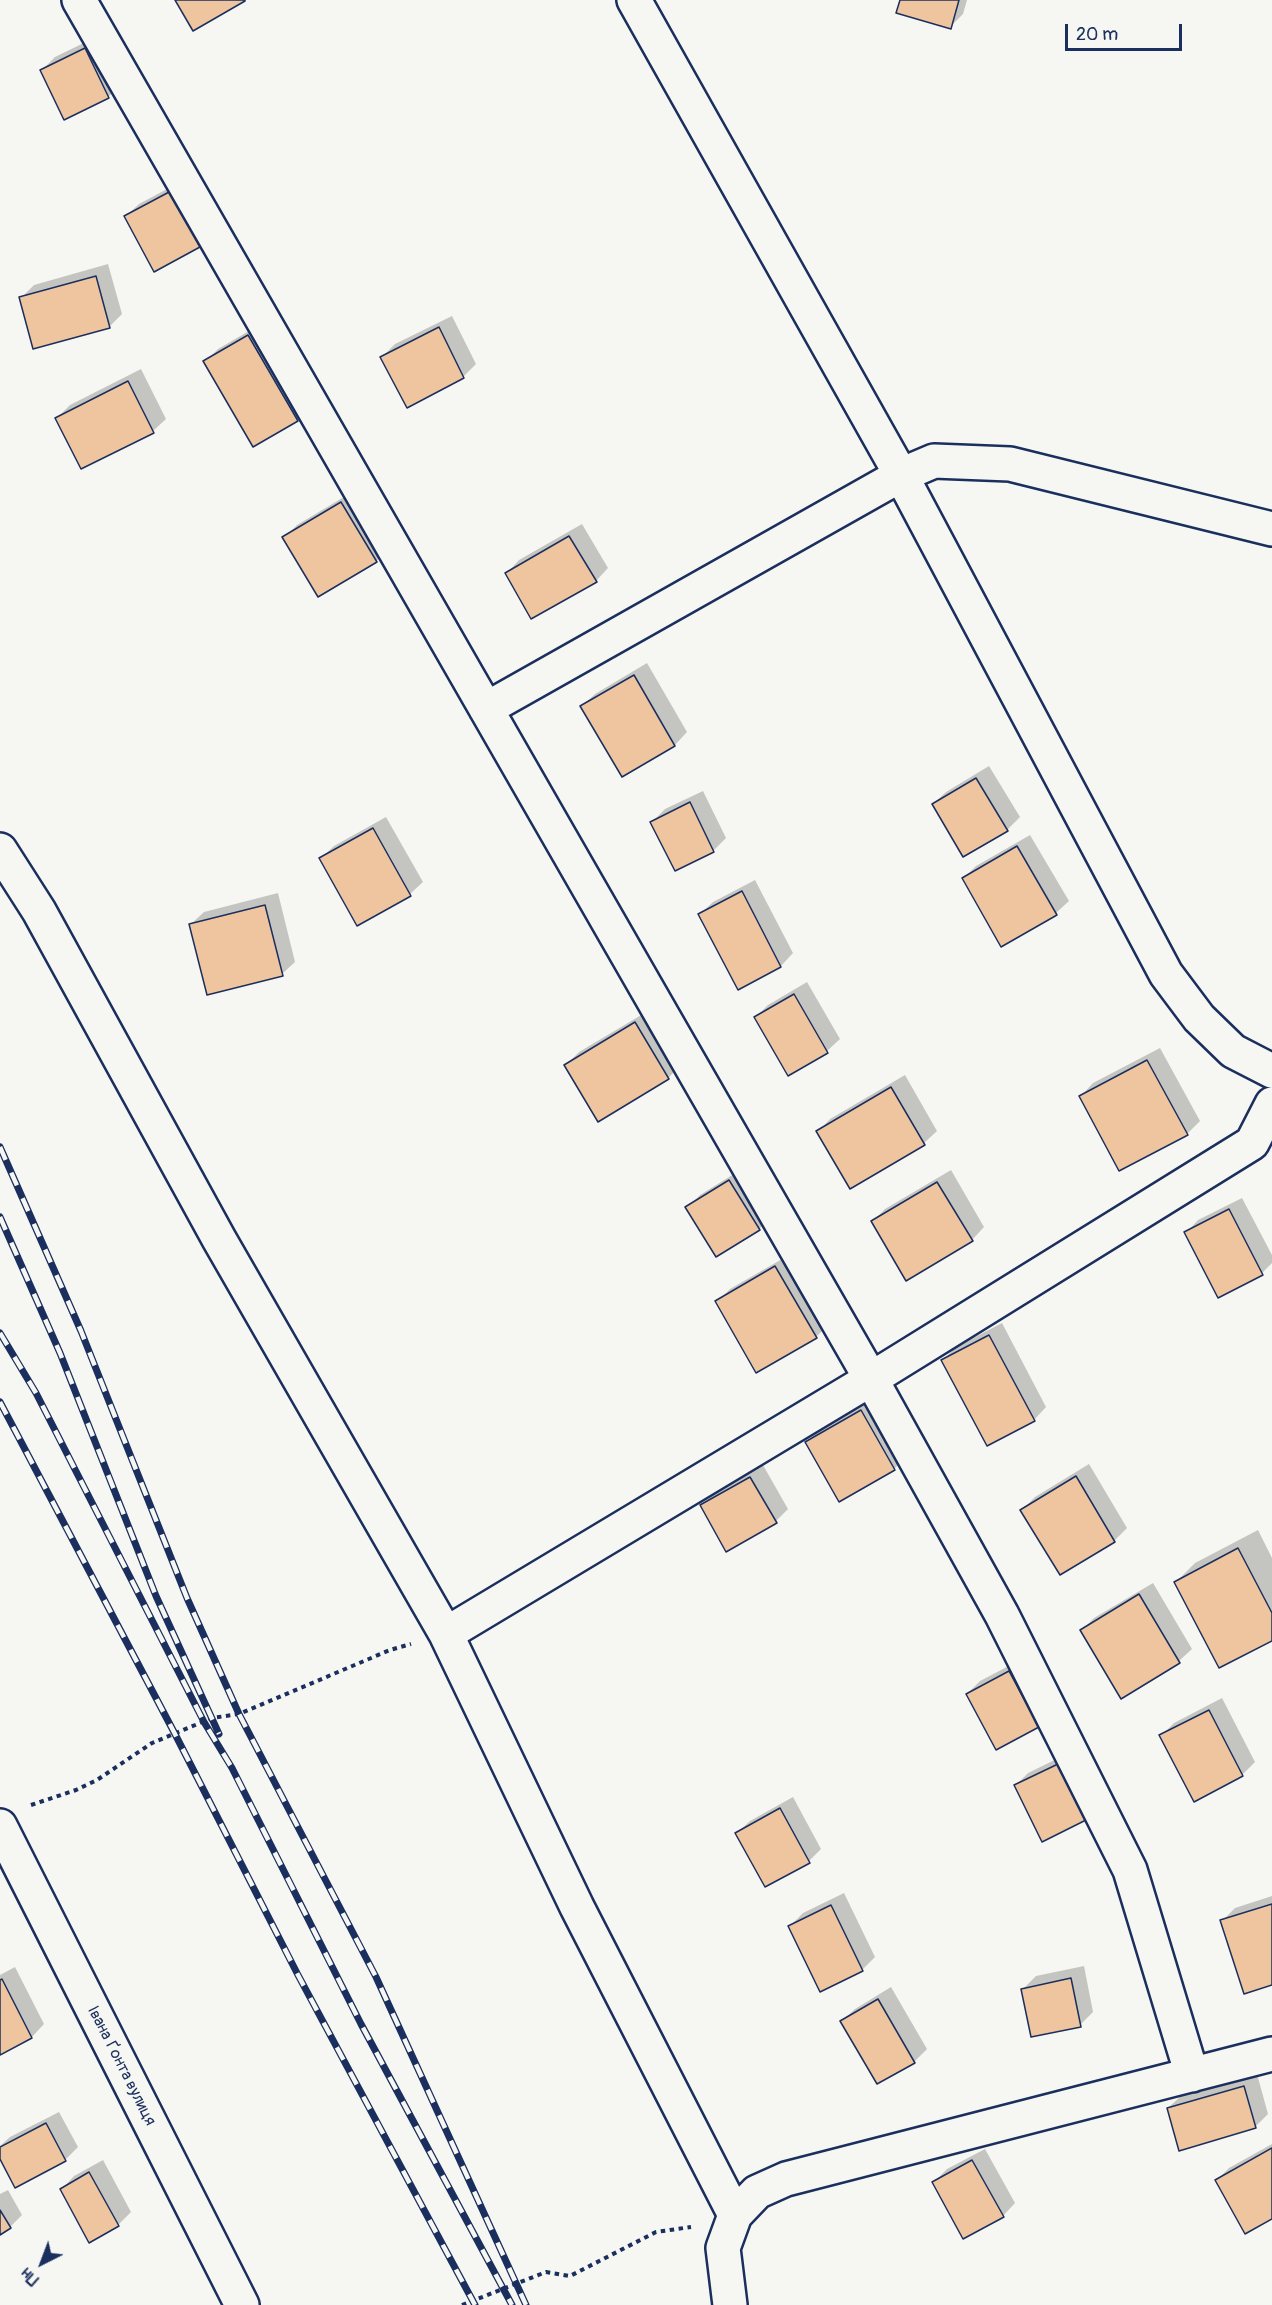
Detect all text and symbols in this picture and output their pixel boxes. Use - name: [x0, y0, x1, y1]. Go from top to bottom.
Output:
- scale bar: [1068, 12, 1185, 50]
- text: 20 m: [1076, 23, 1118, 46]
- street label: Івана Ґонта вулиця: [83, 2003, 159, 2129]
- north arrow: [12, 2233, 72, 2293]
- text: Пн: [17, 2263, 43, 2290]

